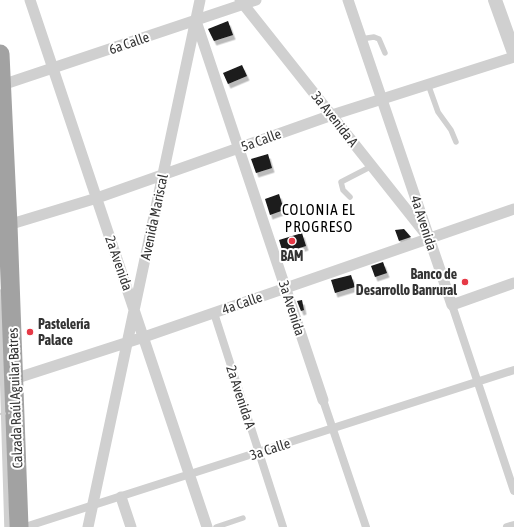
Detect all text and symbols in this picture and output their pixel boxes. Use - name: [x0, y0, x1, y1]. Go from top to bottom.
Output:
- street label: 6a Calle: [107, 29, 151, 57]
- street label: 3a Avenida A: [308, 88, 362, 150]
- street label: 5a Calle: [239, 125, 283, 155]
- street label: Avenida Mariscal: [137, 172, 171, 261]
- street label: 4a Avenida: [408, 193, 440, 253]
- district label: COLONIA EL PROGRESO: [282, 201, 356, 235]
- street label: 2a Avenida: [102, 233, 136, 293]
- marker: BAM: [287, 236, 297, 246]
- place label: BAM: [281, 248, 303, 264]
- place label: Banco de Desarrollo Banrural: [356, 266, 457, 298]
- marker: Banco de Desarrollo Banrural: [460, 277, 470, 287]
- street label: 3a Avenida: [276, 278, 308, 338]
- street label: 4a Calle: [220, 289, 264, 317]
- place label: Pastelería Palace: [38, 316, 91, 348]
- street label: Calzada Raúl Aguilar Batres: [5, 327, 25, 469]
- marker: Pastelería Palace: [25, 327, 35, 337]
- street label: 2a Avenida A: [223, 363, 259, 431]
- street label: 3a Calle: [248, 435, 292, 463]

